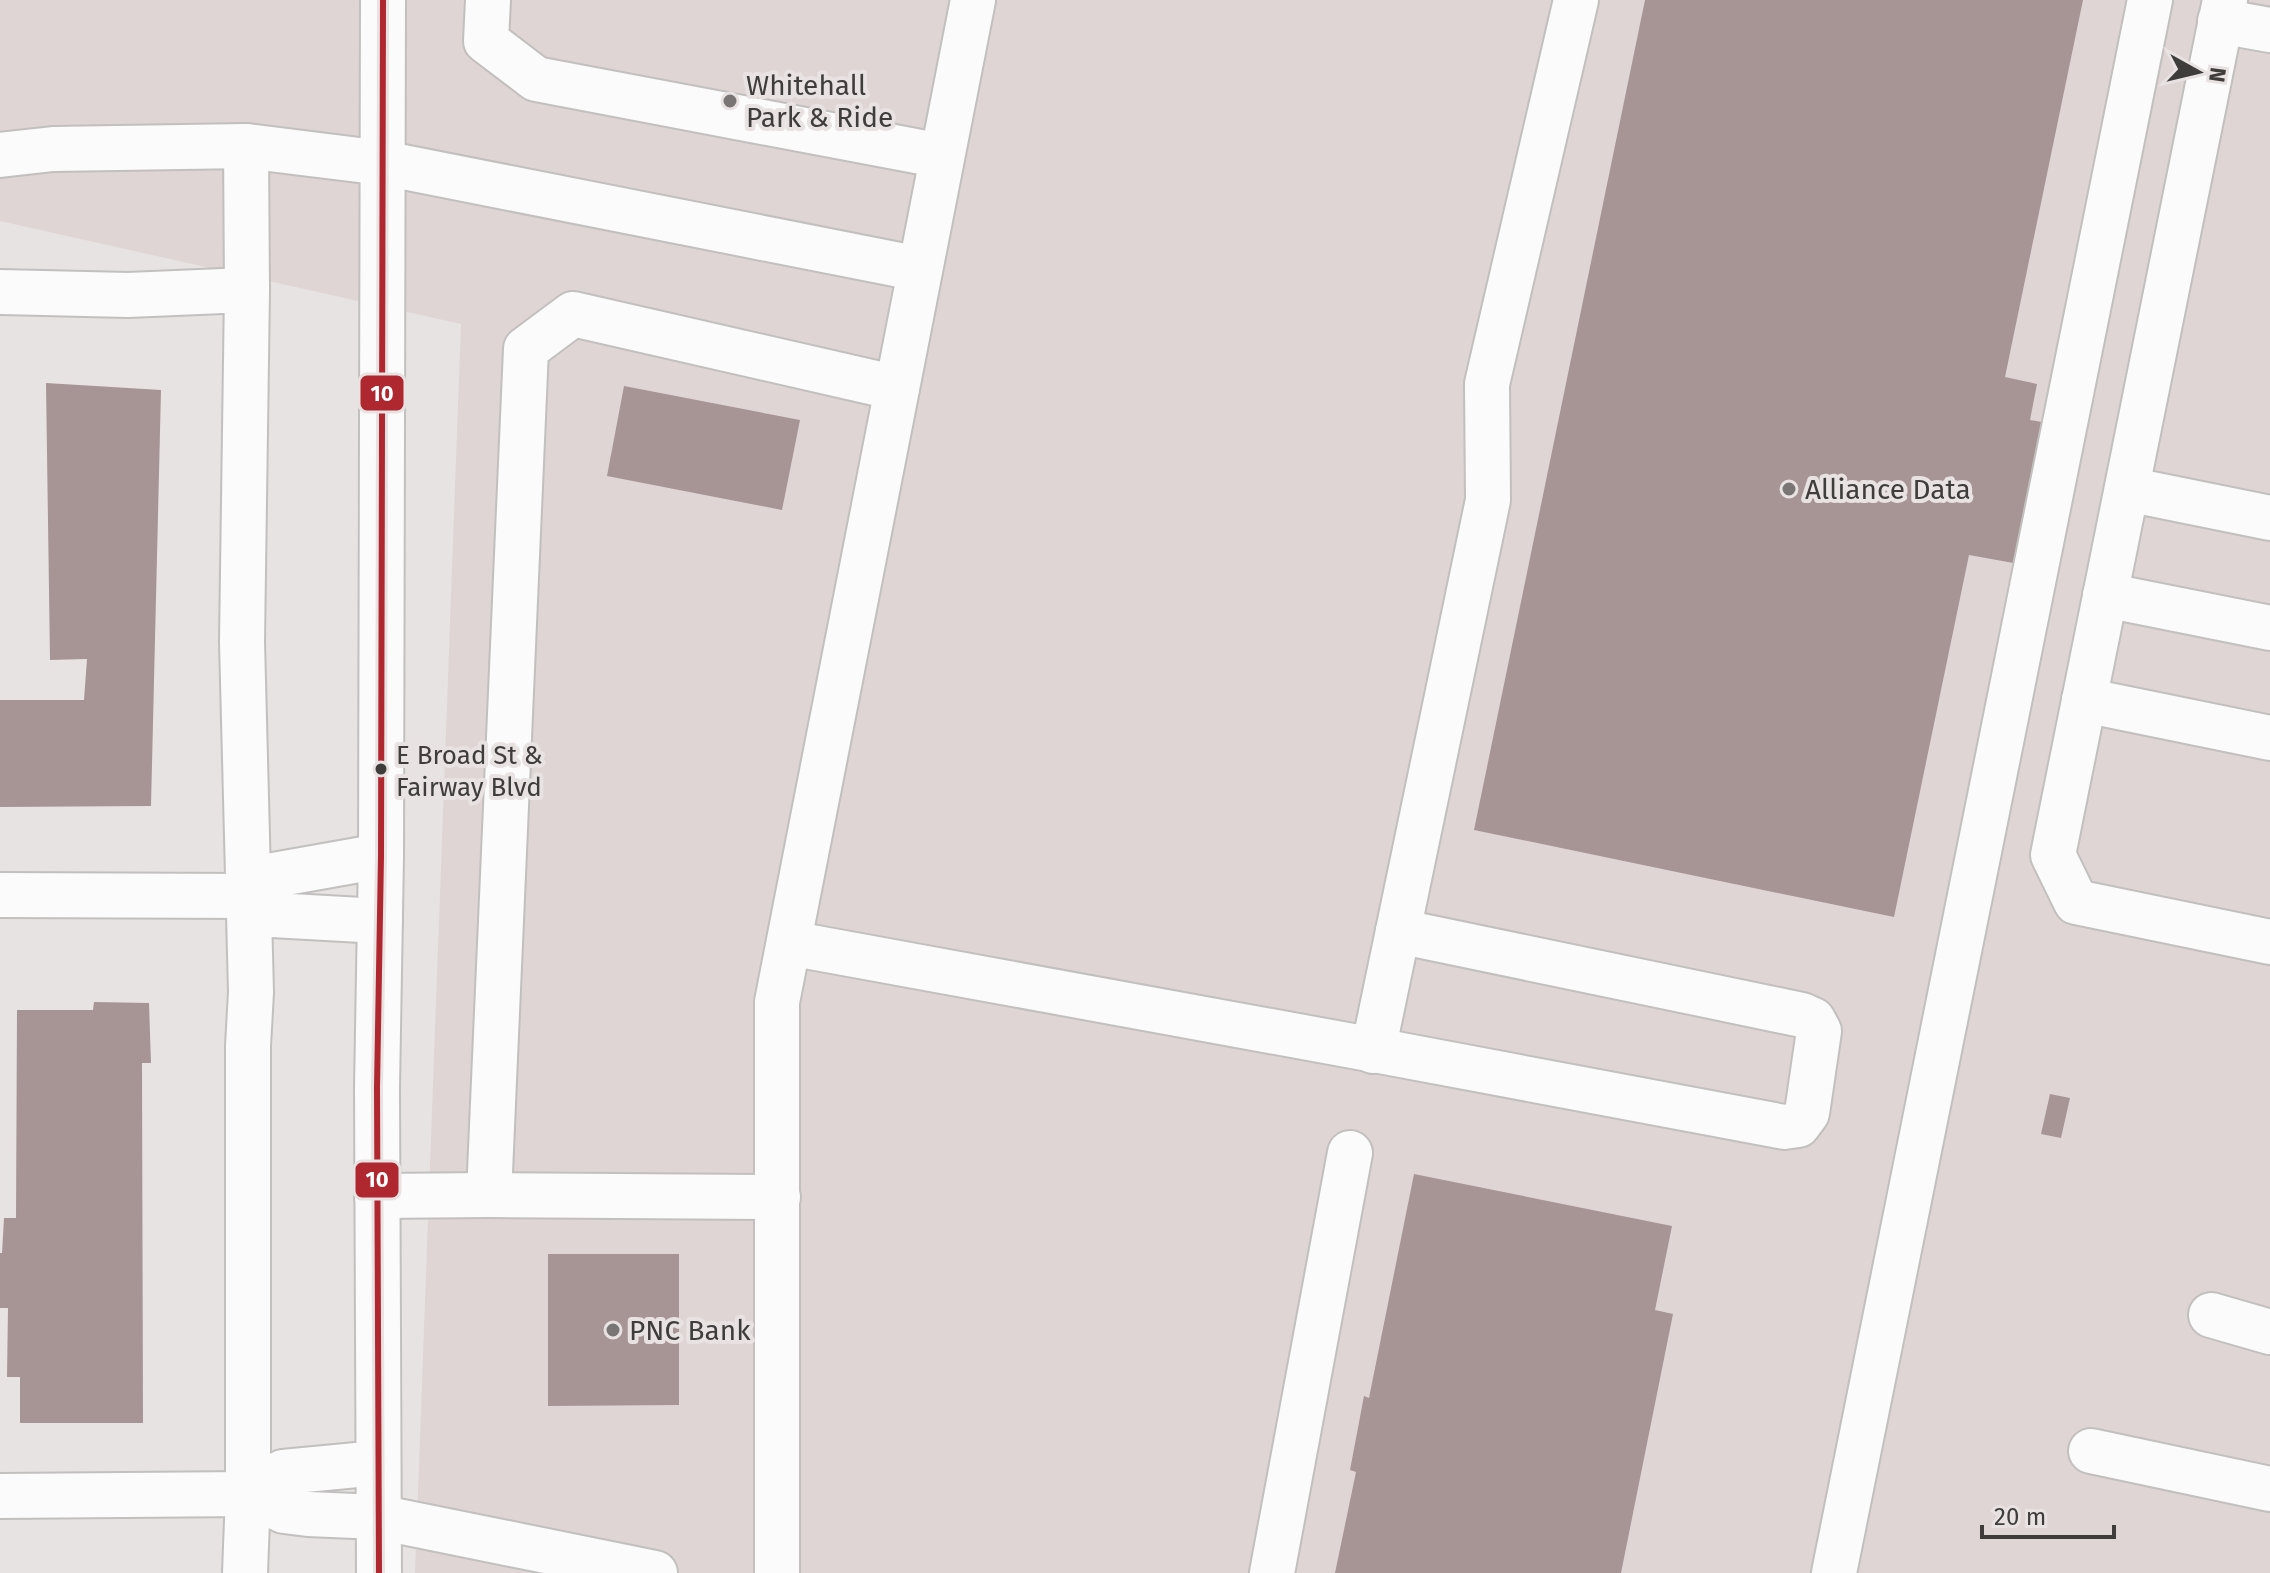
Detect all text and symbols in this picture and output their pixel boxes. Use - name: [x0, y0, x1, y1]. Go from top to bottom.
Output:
- north arrow: [2158, 32, 2238, 112]
- text: N: [2203, 66, 2232, 84]
- place label: Whitehall Park & Ride: [746, 69, 893, 134]
- marker: Whitehall Park & Ride: [721, 92, 739, 110]
- line badge: 10: [359, 374, 405, 412]
- text: 10: [370, 380, 394, 407]
- place label: Alliance Data: [1805, 473, 1971, 506]
- marker: Alliance Data: [1780, 480, 1798, 498]
- place label: E Broad St & Fairway Blvd: [396, 740, 543, 803]
- marker: E Broad St & Fairway Blvd: [373, 761, 389, 777]
- line badge: 10: [354, 1161, 400, 1199]
- text: 10: [365, 1166, 389, 1193]
- place label: PNC Bank: [629, 1314, 751, 1347]
- marker: PNC Bank: [604, 1321, 622, 1339]
- scale bar: [1982, 1489, 2114, 1539]
- text: 20 m: [1994, 1503, 2046, 1531]

